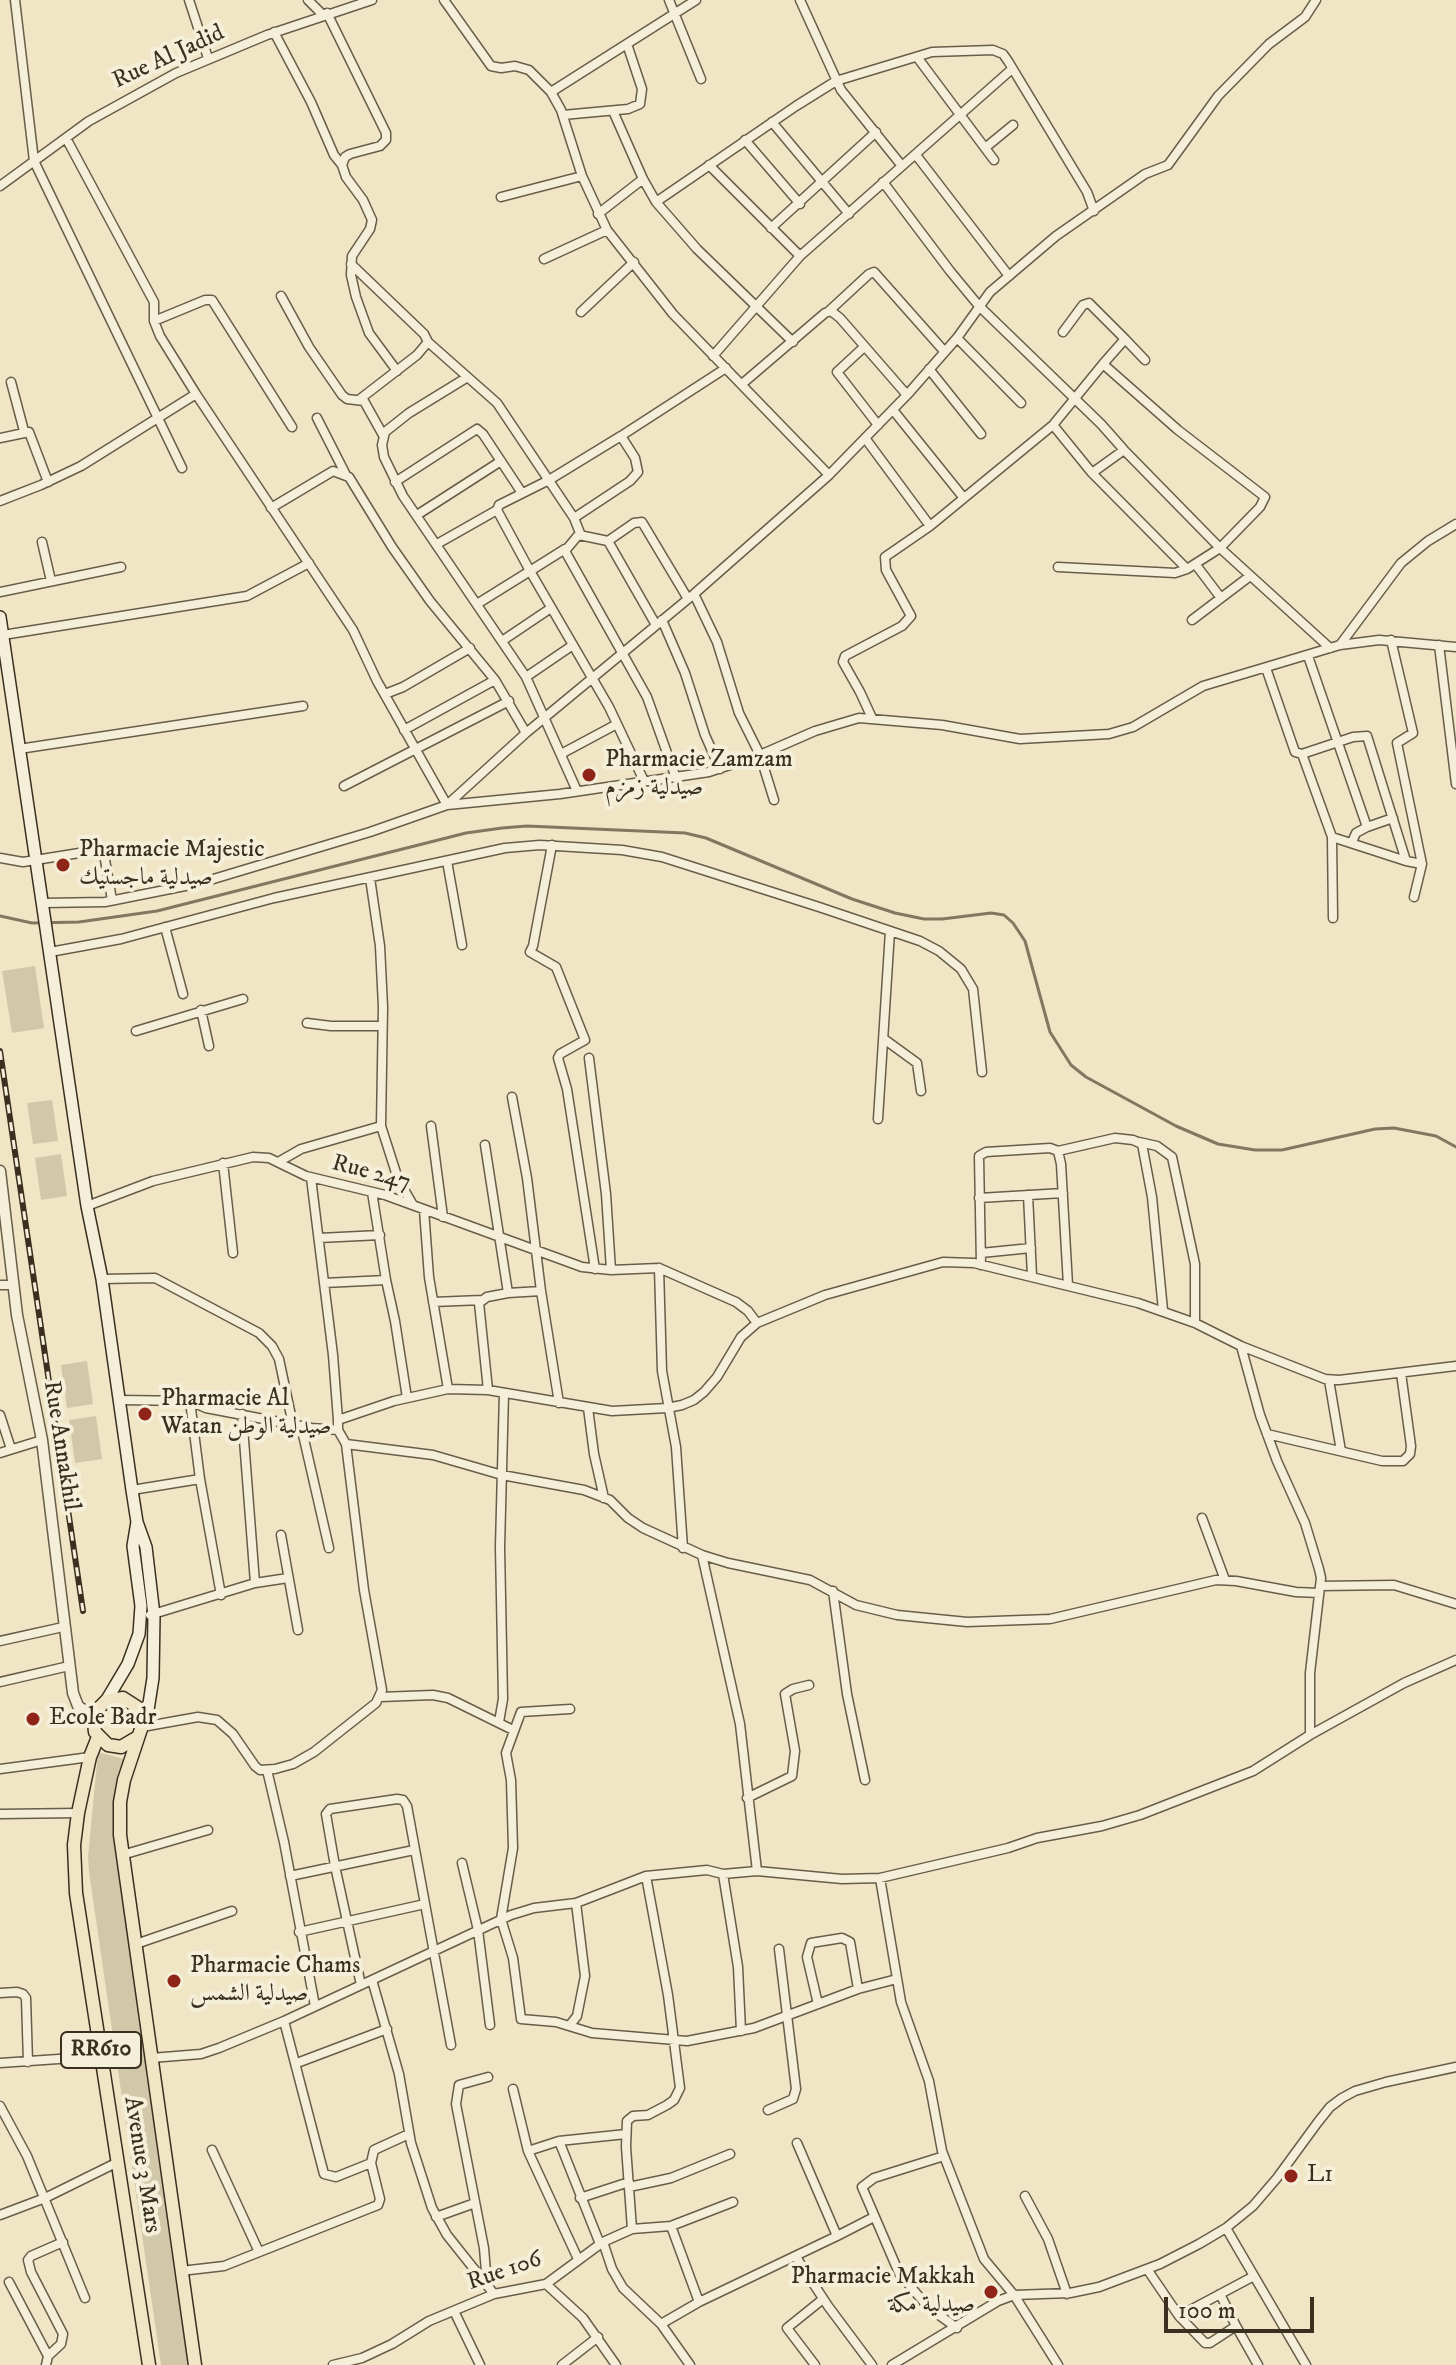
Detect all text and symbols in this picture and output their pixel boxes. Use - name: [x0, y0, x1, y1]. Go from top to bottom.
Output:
- street label: Rue Al Jadid: [109, 20, 229, 96]
- place label: Pharmacie Zamzam صيدلية زمزم: [605, 747, 793, 803]
- marker: Pharmacie Zamzam صيدلية زمزم: [580, 766, 598, 784]
- place label: Pharmacie Majestic صيدلية ماجستيك: [79, 837, 265, 893]
- marker: Pharmacie Majestic صيدلية ماجستيك: [54, 856, 72, 874]
- street label: Rue 247: [329, 1150, 413, 1198]
- street label: Rue Annakhil: [36, 1379, 84, 1513]
- place label: Pharmacie Al Watan صيدلية الوطن: [161, 1386, 332, 1442]
- marker: Pharmacie Al Watan صيدلية الوطن: [136, 1405, 154, 1423]
- place label: Ecole Badr: [49, 1705, 156, 1733]
- marker: Ecole Badr: [24, 1710, 42, 1728]
- place label: Pharmacie Chams صيدلية الشمس: [190, 1953, 360, 2009]
- marker: Pharmacie Chams صيدلية الشمس: [165, 1972, 183, 1990]
- road number: RR610: [61, 2032, 141, 2068]
- street label: Avenue 3 Mars: [116, 2095, 166, 2235]
- place label: L1: [1307, 2162, 1333, 2190]
- marker: L1: [1282, 2167, 1300, 2185]
- street label: Rue 106: [464, 2246, 546, 2298]
- place label: Pharmacie Makkah صيدلية مكة: [791, 2264, 975, 2320]
- scale bar: [1168, 2281, 1318, 2331]
- marker: Pharmacie Makkah صيدلية مكة: [982, 2283, 1000, 2301]
- text: 100 m: [1178, 2296, 1236, 2326]

